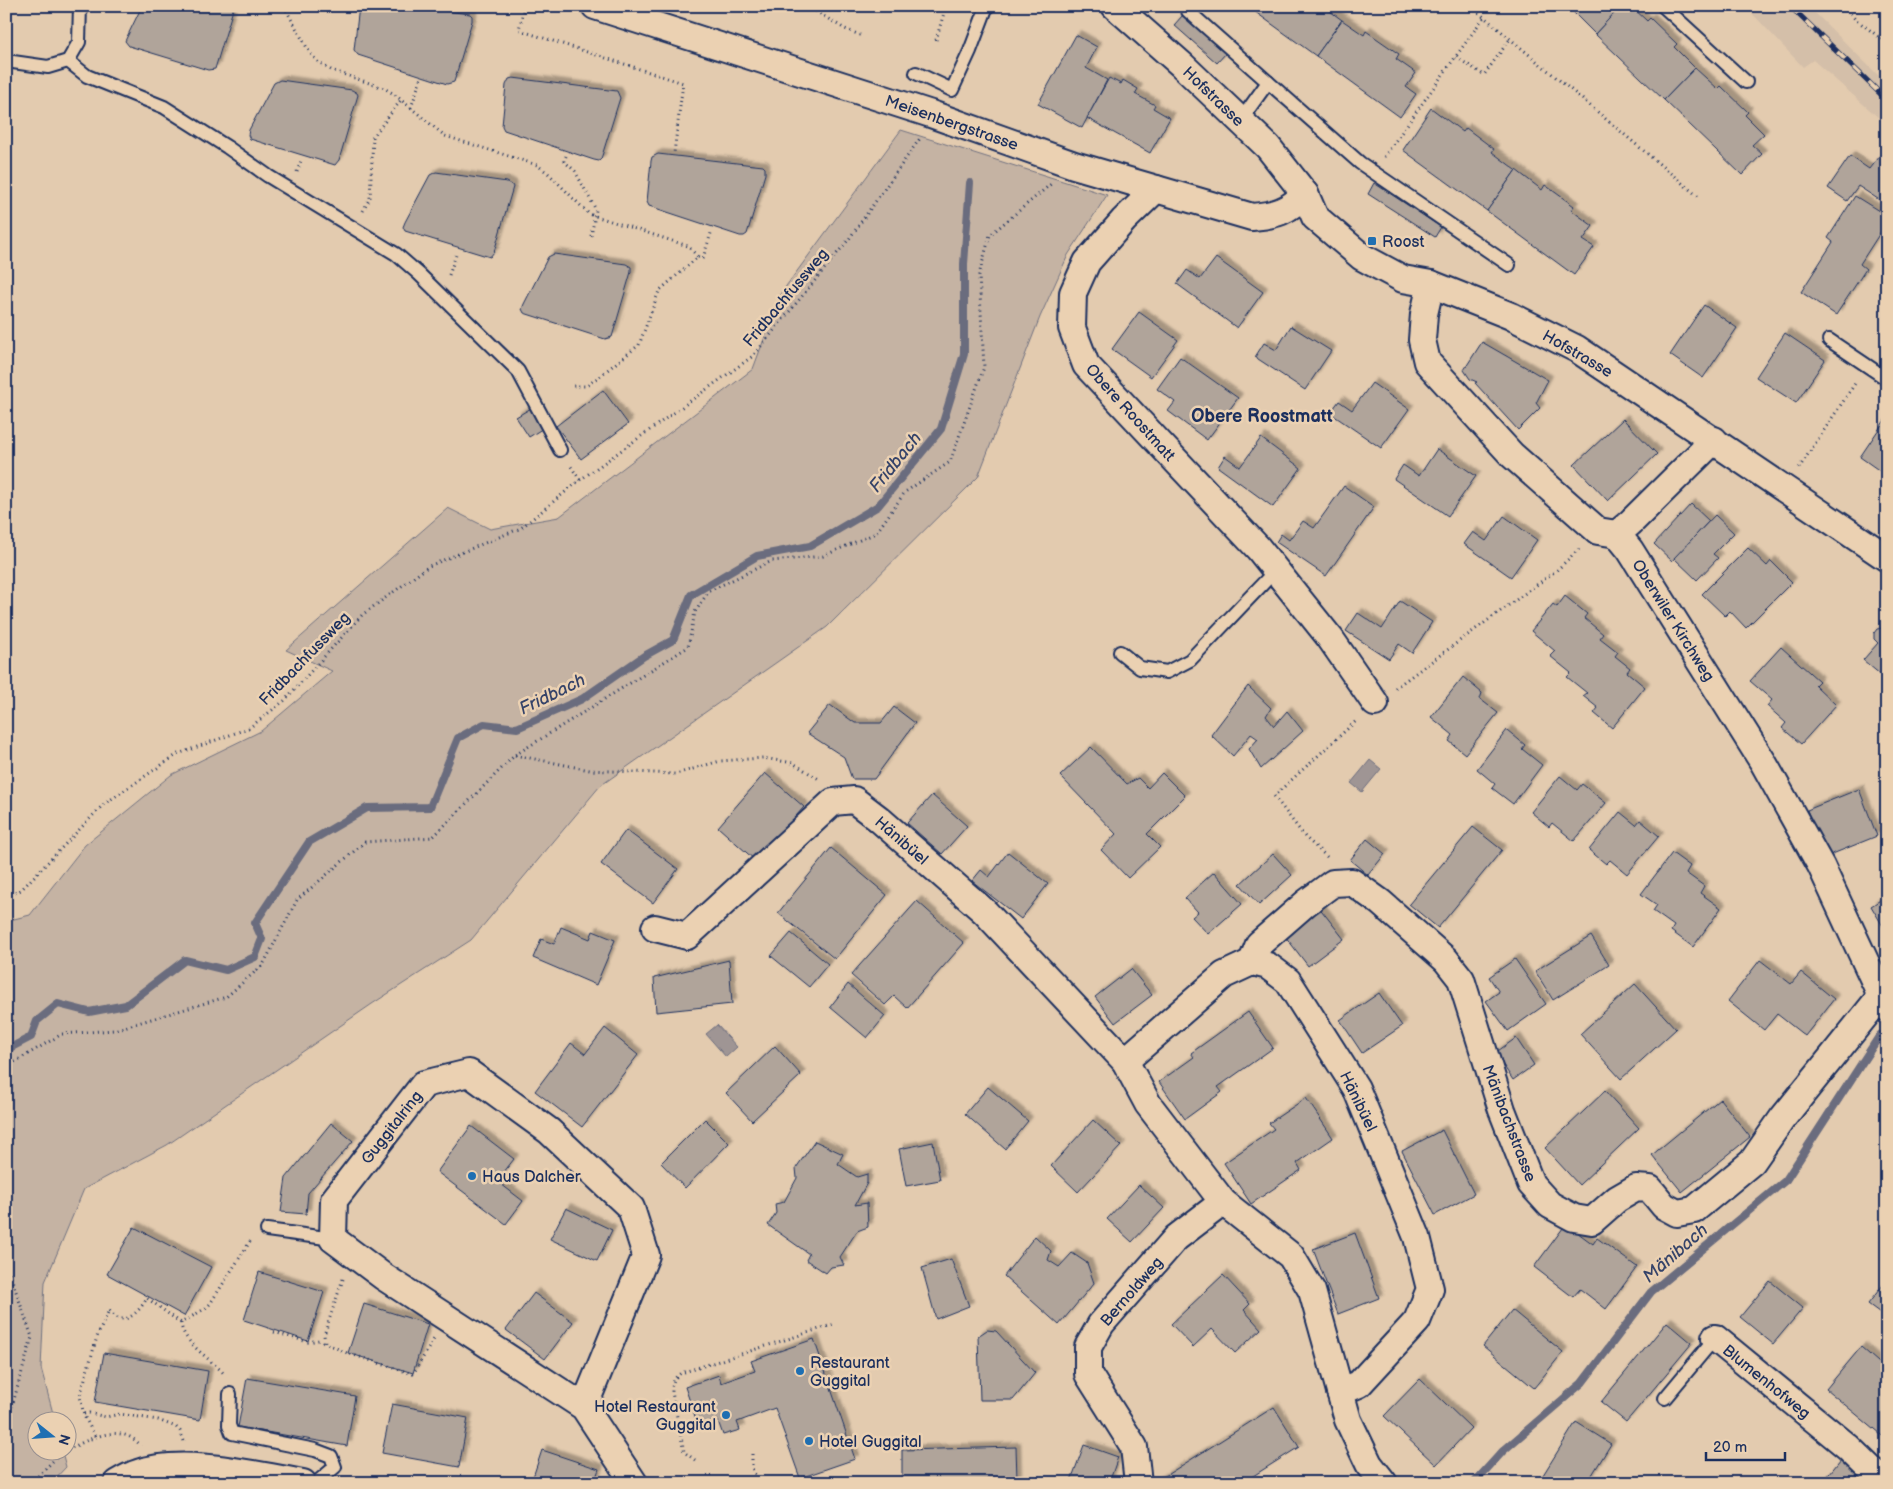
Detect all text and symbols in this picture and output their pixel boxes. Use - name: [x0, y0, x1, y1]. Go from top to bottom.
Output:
- street label: Hofstrasse: [1178, 63, 1248, 131]
- street label: Meisenbergstrasse: [882, 92, 1021, 155]
- place label: Roost: [1382, 233, 1424, 252]
- marker: Roost: [1366, 235, 1378, 247]
- street label: Fridbachfussweg: [740, 245, 833, 351]
- street label: Hofstrasse: [1539, 327, 1616, 382]
- street label: Obere Roostmatt: [1081, 360, 1179, 466]
- district label: Obere Roostmatt: [1191, 406, 1333, 427]
- water label: Fridbach: [865, 428, 926, 497]
- street label: Oberwiler Kirchweg: [1628, 556, 1718, 685]
- street label: Fridbachfussweg: [256, 608, 354, 710]
- water label: Fridbach: [516, 669, 589, 719]
- street label: Hänibüel: [870, 813, 932, 869]
- street label: Mänibachstrasse: [1478, 1062, 1540, 1185]
- street label: Hänibüel: [1335, 1069, 1380, 1135]
- street label: Guggitalring: [358, 1087, 427, 1168]
- place label: Haus Dalcher: [482, 1168, 581, 1187]
- marker: Haus Dalcher: [466, 1170, 478, 1182]
- water label: Mänibach: [1638, 1219, 1712, 1287]
- street label: Bernoldweg: [1097, 1253, 1167, 1331]
- street label: Blumenhofweg: [1718, 1341, 1814, 1423]
- place label: Restaurant Guggital: [810, 1354, 890, 1391]
- marker: Restaurant Guggital: [794, 1365, 806, 1377]
- place label: Hotel Restaurant Guggital: [594, 1398, 716, 1435]
- marker: Hotel Restaurant Guggital: [720, 1409, 732, 1421]
- north arrow: [28, 1412, 78, 1462]
- scale bar: [1706, 1429, 1784, 1461]
- text: N: [54, 1432, 74, 1447]
- place label: Hotel Guggital: [819, 1433, 922, 1452]
- marker: Hotel Guggital: [803, 1435, 815, 1447]
- text: 20 m: [1713, 1438, 1747, 1457]

